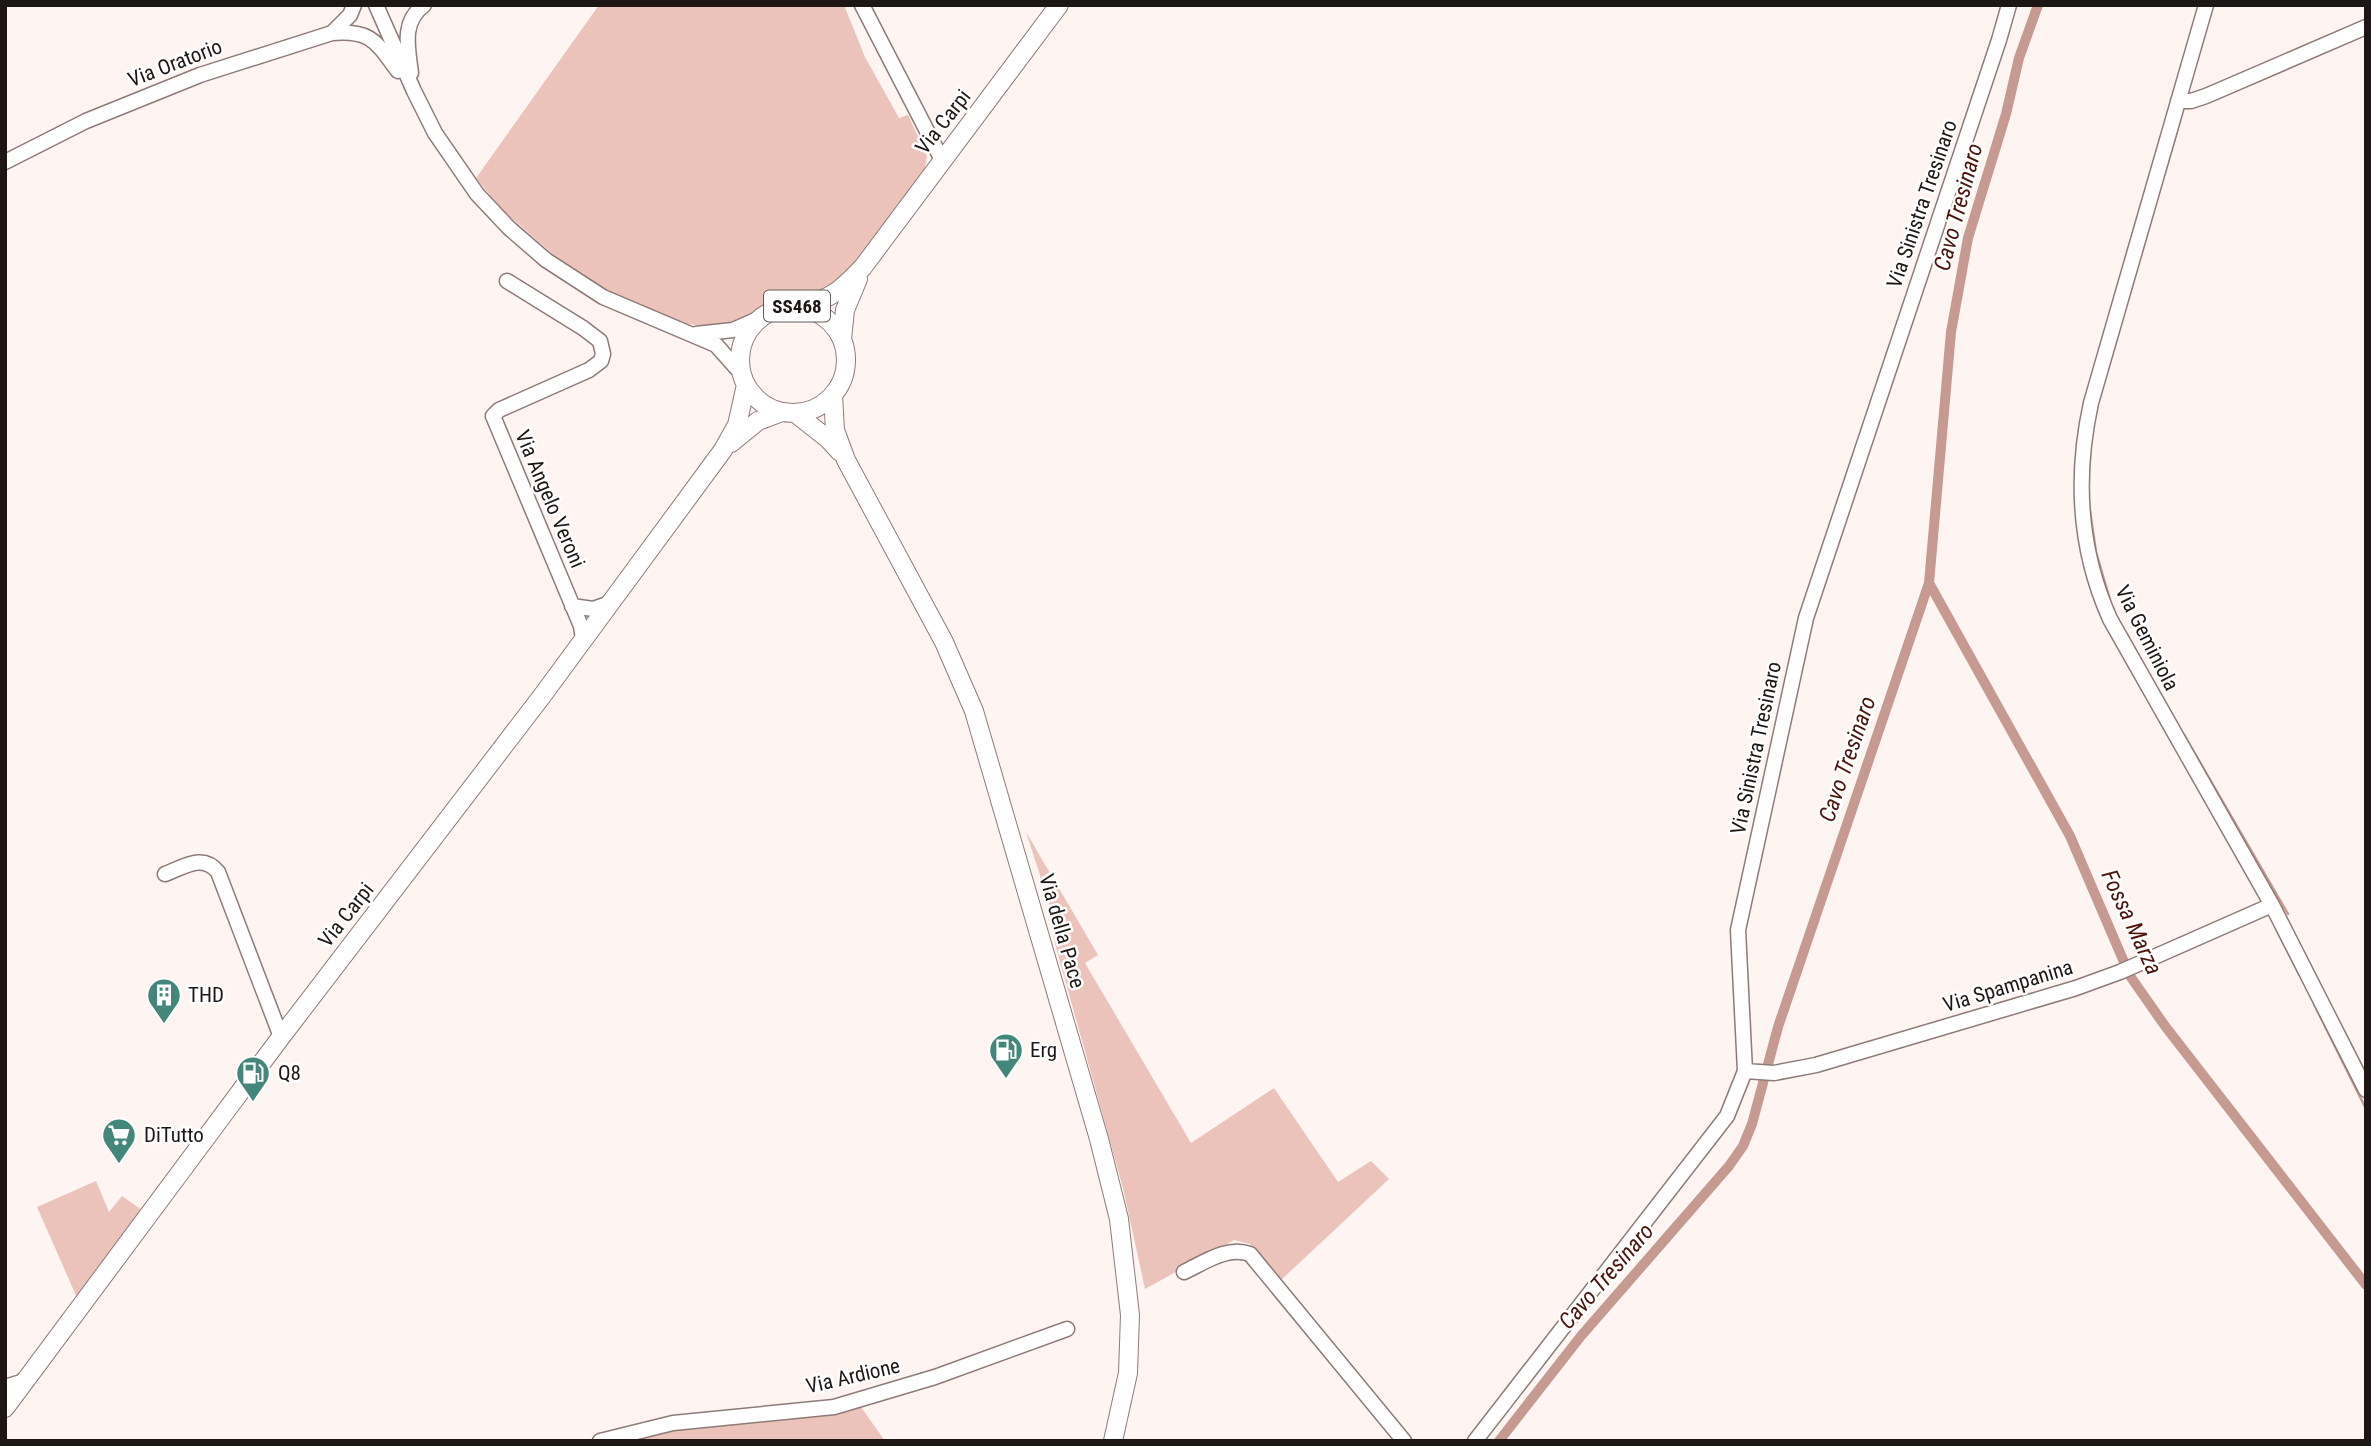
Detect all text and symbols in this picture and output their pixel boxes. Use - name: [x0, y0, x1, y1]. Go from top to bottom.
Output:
- street label: Via Oratorio: [125, 34, 225, 92]
- street label: Via Carpi: [910, 85, 976, 159]
- street label: Via Sinistra Tresinaro: [1882, 117, 1962, 291]
- water label: Cavo Tresinaro: [1929, 140, 1988, 274]
- road number: SS468: [764, 290, 830, 322]
- street label: Via Angelo Veroni: [510, 427, 590, 571]
- street label: Via Geminiola: [2110, 581, 2184, 695]
- street label: Via Sinistra Tresinaro: [1726, 659, 1786, 837]
- water label: Cavo Tresinaro: [1813, 693, 1882, 825]
- water label: Fossa Marza: [2095, 865, 2168, 979]
- street label: Via della Pace: [1034, 871, 1090, 991]
- street label: Via Carpi: [313, 878, 379, 952]
- street label: Via Spampanina: [1940, 955, 2076, 1017]
- building icon: THD: [145, 976, 183, 1025]
- place label: THD: [188, 983, 224, 1007]
- fuel station icon: Erg: [987, 1031, 1025, 1080]
- place label: Erg: [1030, 1038, 1057, 1062]
- fuel station icon: Q8: [234, 1054, 272, 1103]
- place label: Q8: [278, 1061, 301, 1085]
- supermarket icon: DiTutto: [100, 1116, 138, 1165]
- place label: DiTutto: [144, 1123, 204, 1147]
- water label: Cavo Tresinaro: [1553, 1218, 1660, 1335]
- street label: Via Ardione: [804, 1354, 902, 1398]

